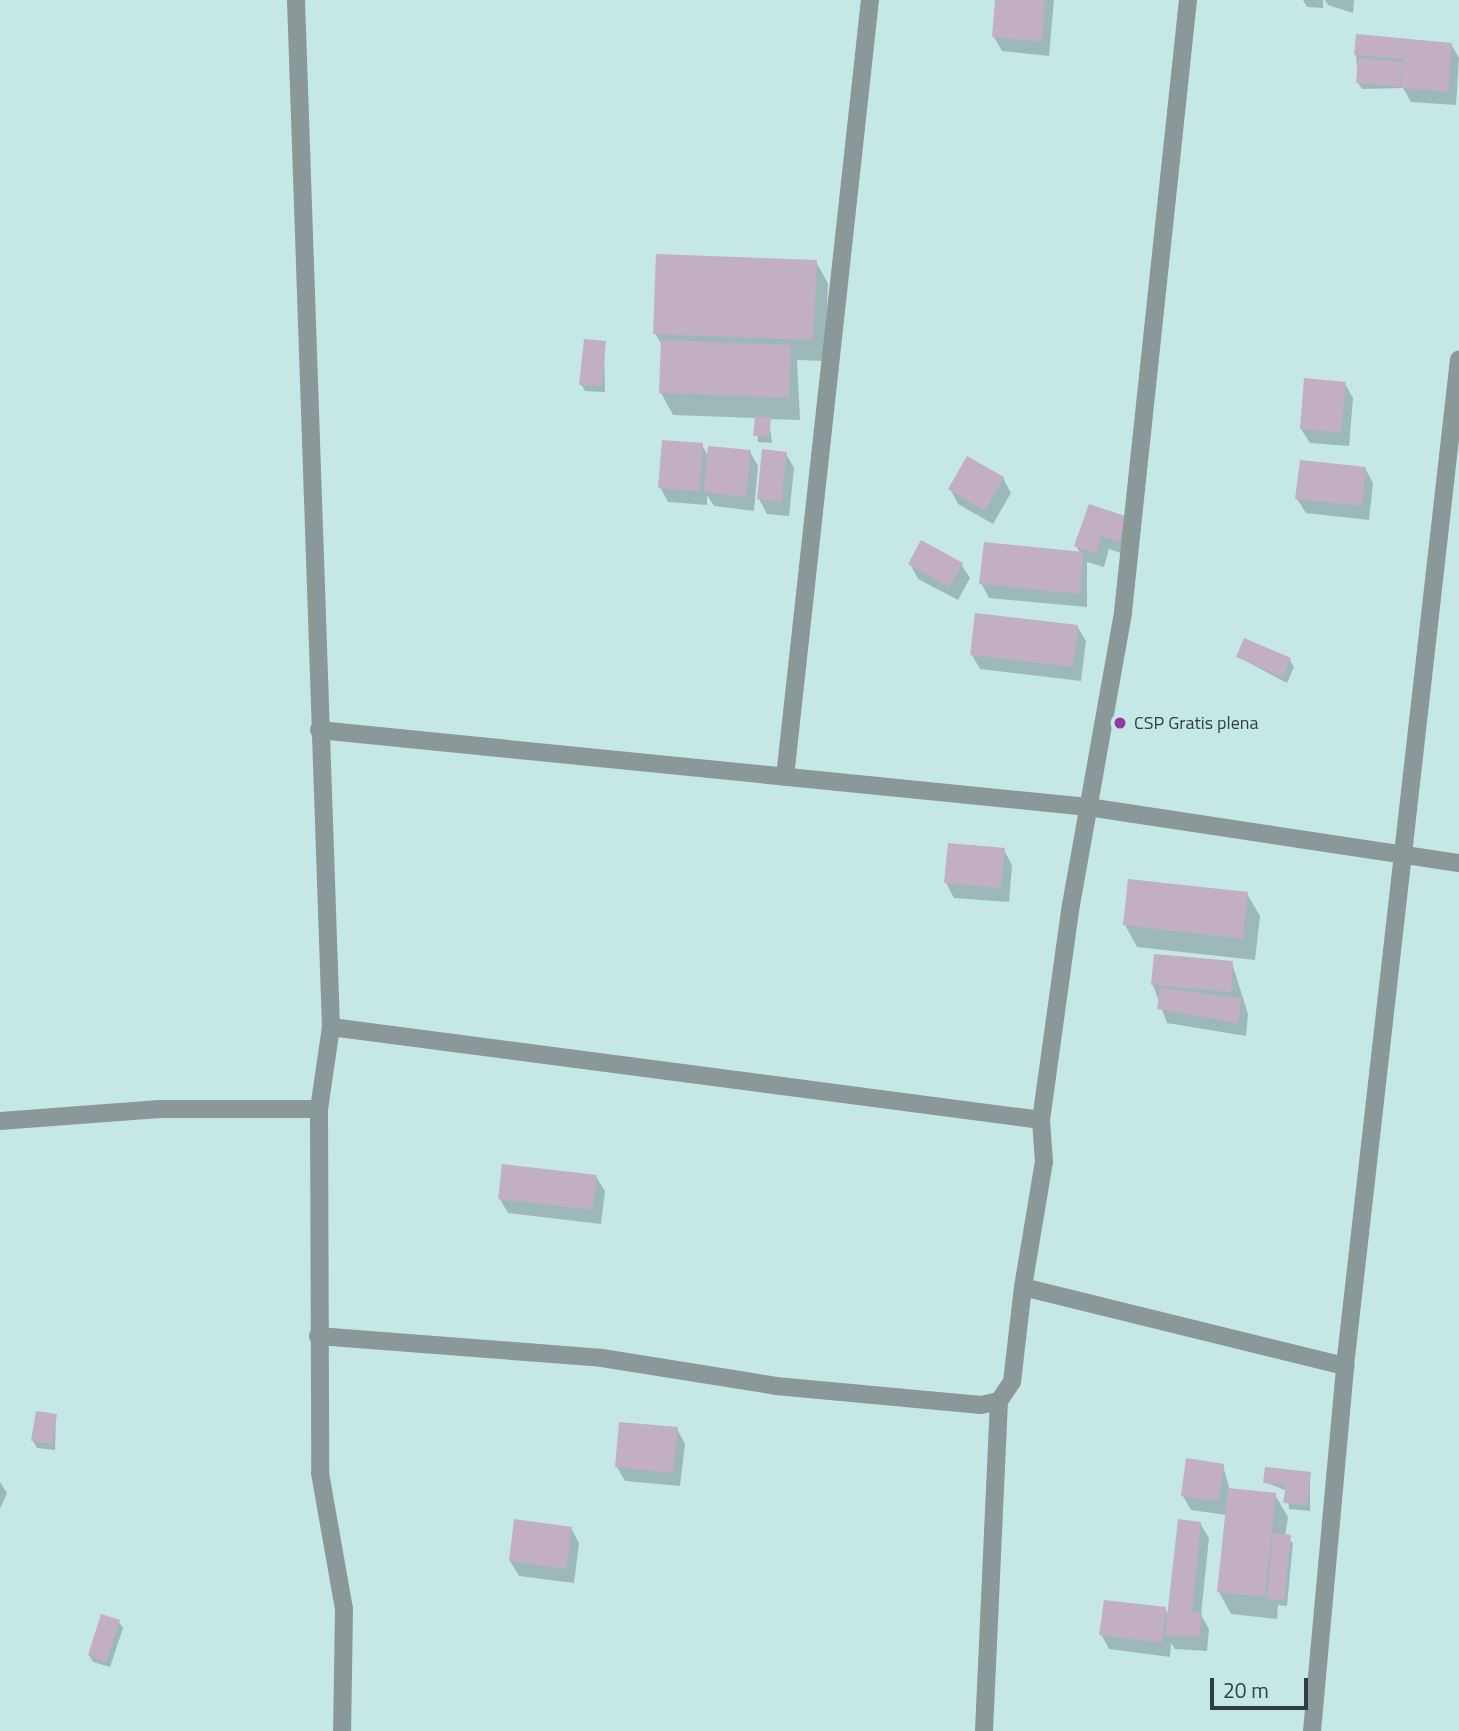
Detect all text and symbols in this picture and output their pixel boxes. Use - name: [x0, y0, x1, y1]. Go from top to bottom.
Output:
- place label: CSP Gratis plena: [1134, 712, 1259, 734]
- marker: CSP Gratis plena: [1112, 715, 1128, 731]
- scale bar: [1214, 1664, 1312, 1708]
- text: 20 m: [1223, 1674, 1269, 1706]

